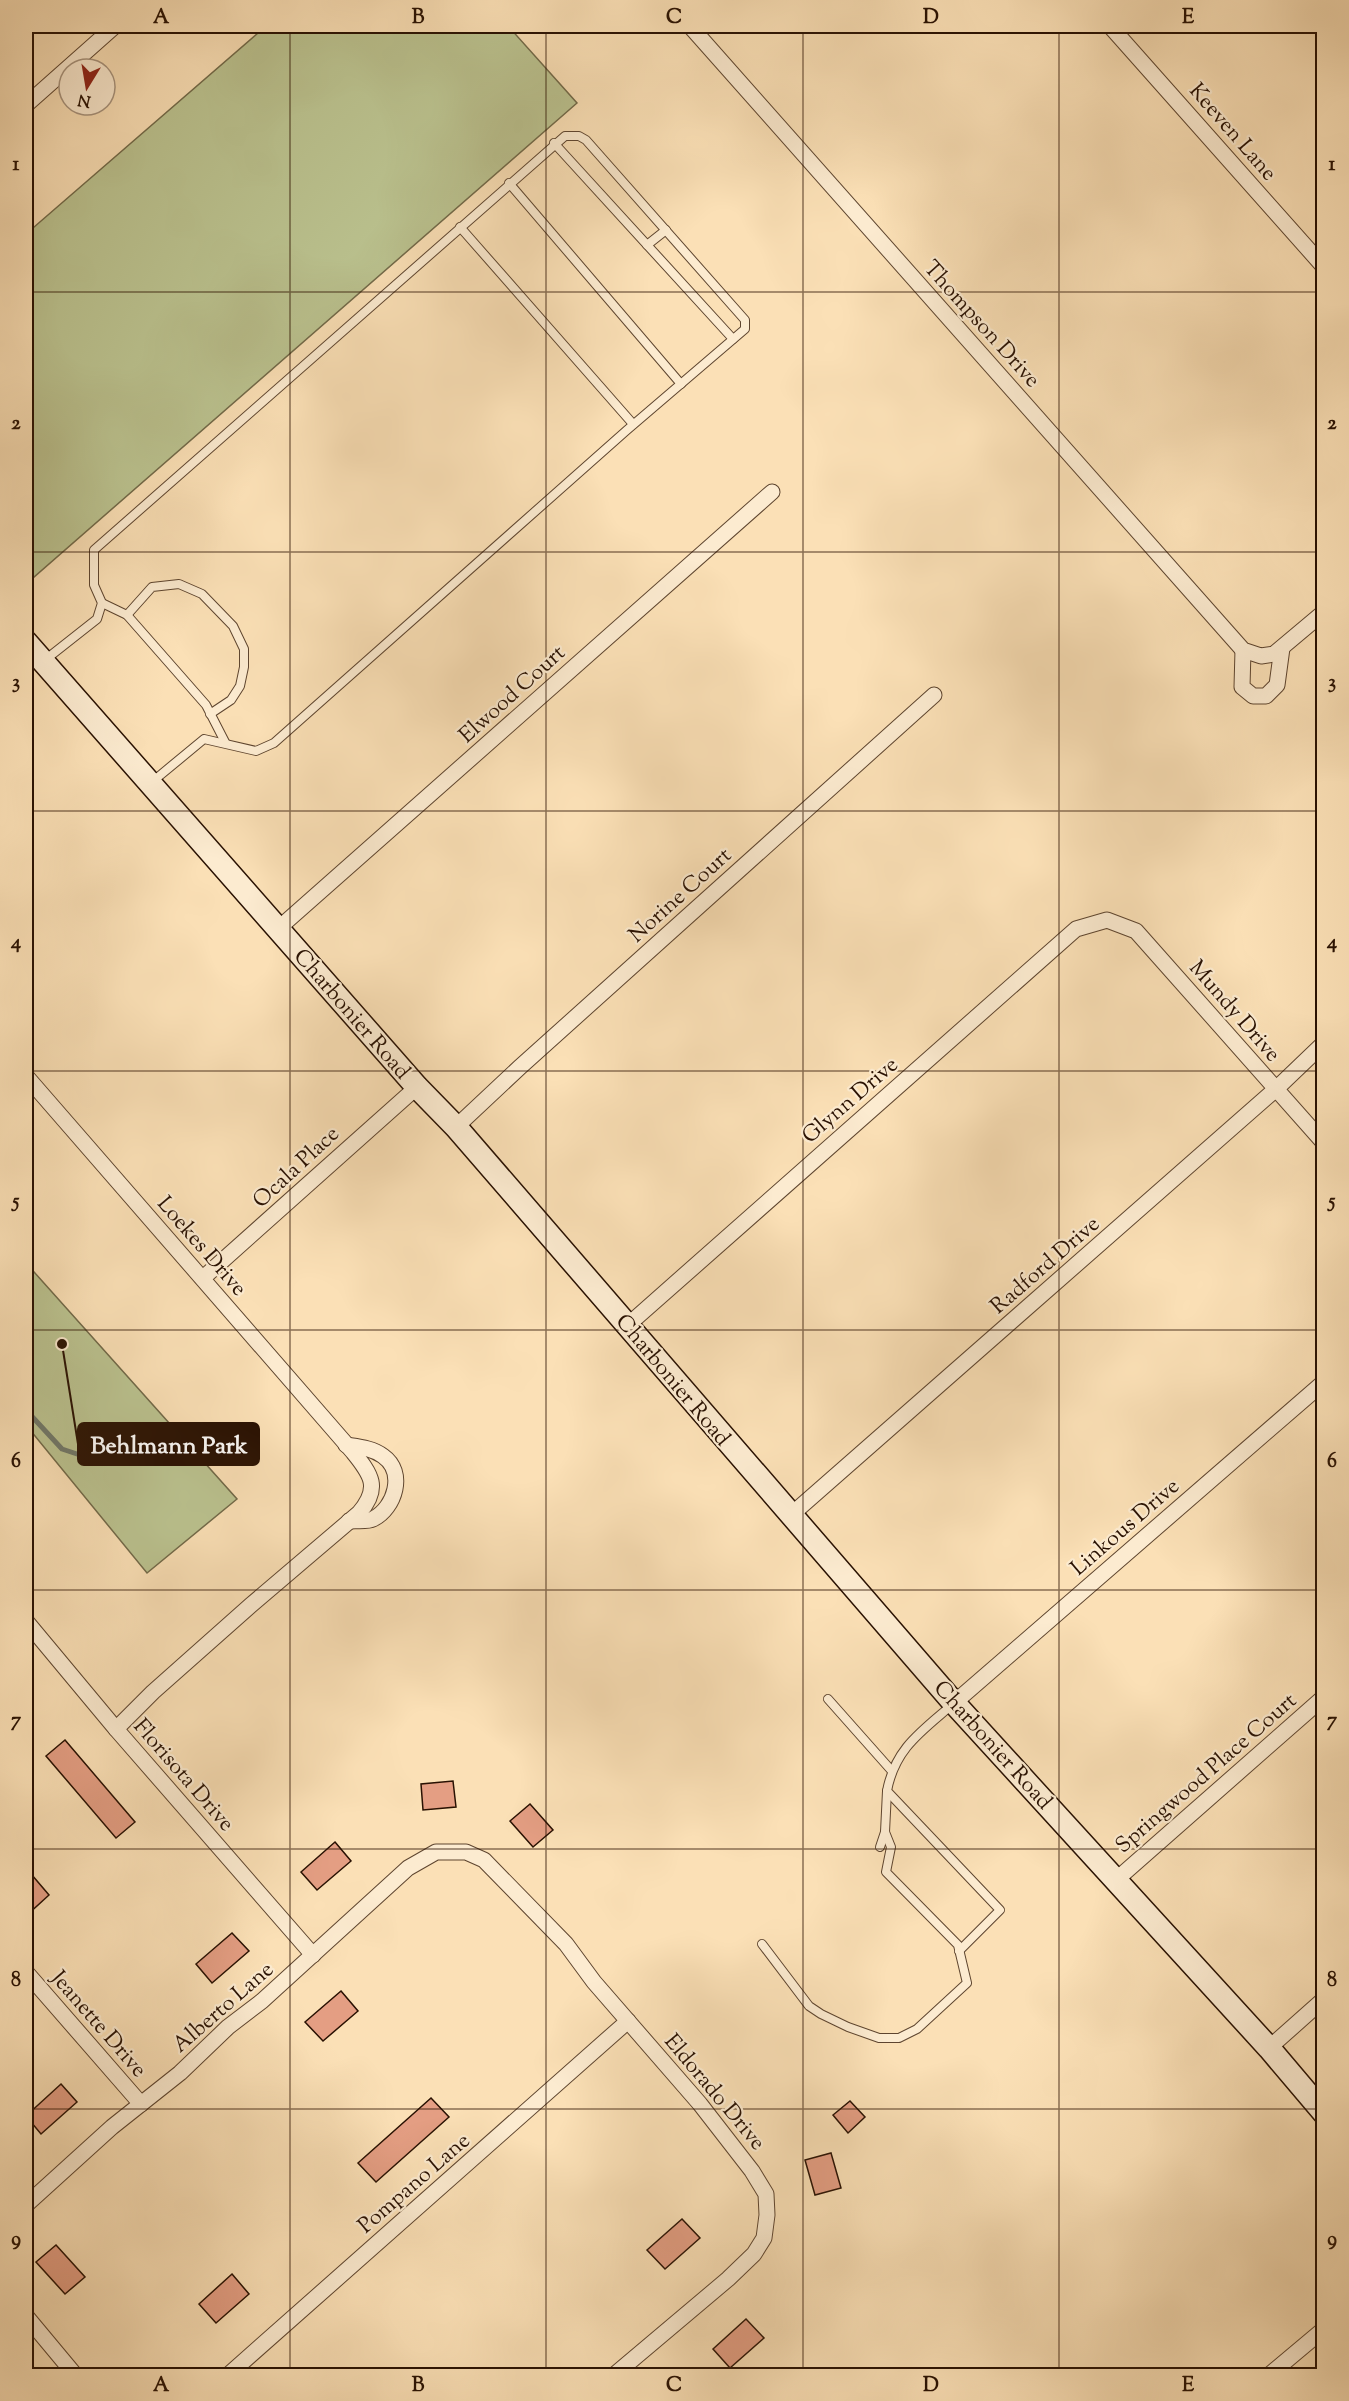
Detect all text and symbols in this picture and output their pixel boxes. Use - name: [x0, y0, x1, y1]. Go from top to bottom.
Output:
- text: A: [153, 4, 170, 33]
- text: B: [412, 4, 425, 33]
- text: C: [666, 4, 682, 33]
- text: D: [923, 4, 939, 33]
- text: E: [1182, 4, 1195, 33]
- north arrow: [57, 57, 117, 117]
- street label: Keeven Lane: [1180, 77, 1283, 189]
- text: N: [76, 87, 93, 112]
- text: 1: [13, 151, 20, 180]
- text: 1: [1329, 151, 1336, 180]
- street label: Thompson Drive: [915, 254, 1047, 396]
- text: 2: [11, 410, 21, 439]
- text: 2: [1327, 410, 1337, 439]
- street label: Elwood Court: [453, 638, 574, 752]
- text: 3: [12, 669, 20, 698]
- text: 3: [1328, 669, 1336, 698]
- street label: Norine Court: [622, 841, 740, 951]
- text: 4: [10, 929, 21, 958]
- text: 4: [1326, 929, 1337, 958]
- street label: Charbonier Road: [285, 942, 417, 1087]
- street label: Mundy Drive: [1180, 954, 1287, 1070]
- street label: Glynn Drive: [796, 1050, 906, 1152]
- street label: Ocala Place: [246, 1120, 348, 1217]
- text: 5: [11, 1188, 20, 1217]
- text: 5: [1327, 1188, 1336, 1217]
- street label: Loekes Drive: [148, 1190, 253, 1304]
- street label: Radford Drive: [984, 1210, 1108, 1323]
- street label: Charbonier Road: [607, 1308, 737, 1454]
- callout: Behlmann Park: [78, 1423, 259, 1465]
- text: Behlmann Park: [90, 1430, 249, 1464]
- text: 6: [11, 1448, 21, 1477]
- text: 6: [1327, 1448, 1337, 1477]
- street label: Linkous Drive: [1065, 1472, 1187, 1585]
- street label: Charbonier Road: [925, 1674, 1059, 1818]
- street label: Springwood Place Court: [1109, 1686, 1305, 1862]
- text: 7: [11, 1707, 22, 1736]
- text: 7: [1327, 1707, 1338, 1736]
- street label: Florisota Drive: [125, 1712, 241, 1839]
- street label: Alberto Lane: [166, 1955, 282, 2061]
- street label: Jeanette Drive: [41, 1964, 153, 2086]
- text: 8: [11, 1967, 21, 1996]
- text: 8: [1327, 1967, 1337, 1996]
- street label: Eldorado Drive: [655, 2028, 772, 2158]
- street label: Pompano Lane: [352, 2126, 478, 2242]
- text: 9: [11, 2226, 21, 2255]
- text: 9: [1327, 2226, 1337, 2255]
- text: A: [153, 2372, 170, 2401]
- text: B: [412, 2372, 425, 2401]
- text: C: [666, 2372, 682, 2401]
- text: D: [923, 2372, 939, 2401]
- text: E: [1182, 2372, 1195, 2401]

